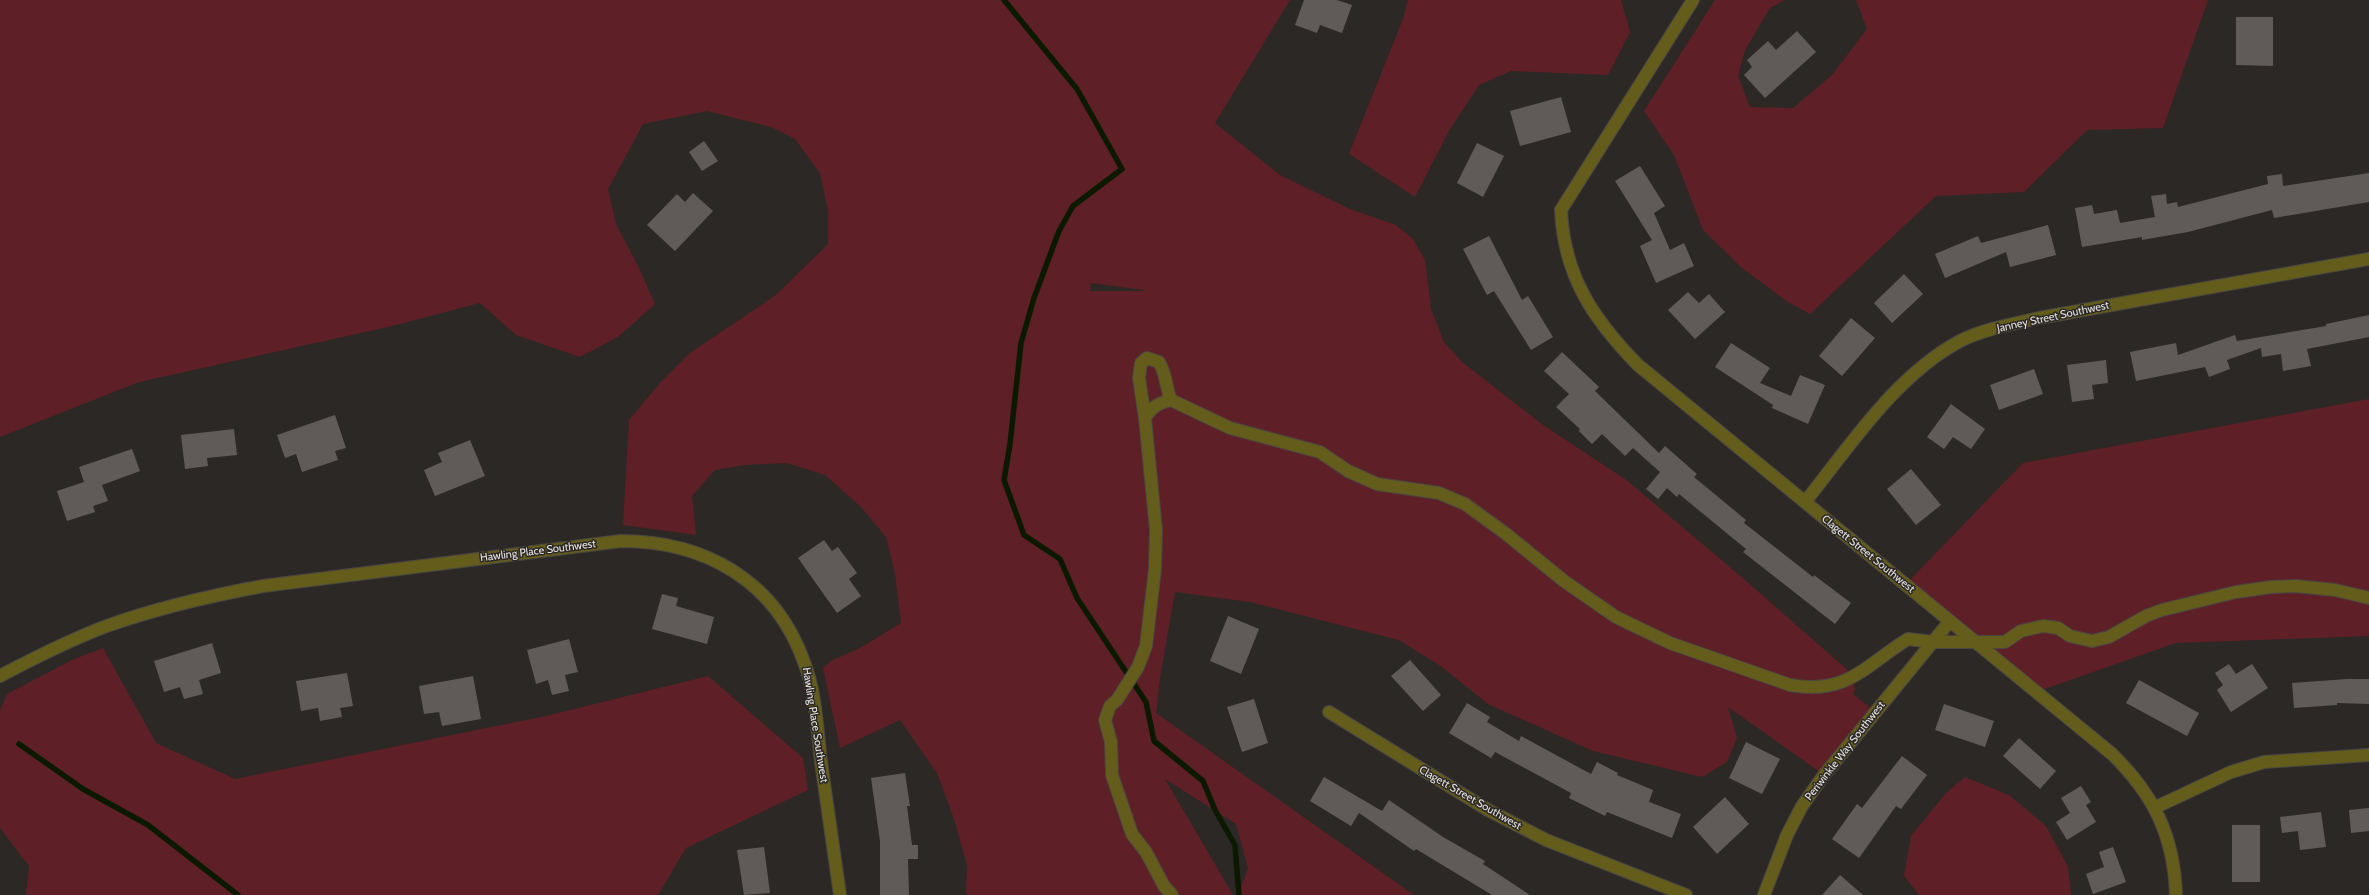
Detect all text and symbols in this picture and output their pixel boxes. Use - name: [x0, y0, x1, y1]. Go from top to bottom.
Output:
- street label: Janney Street Southwest: [1996, 299, 2110, 335]
- street label: Clagett Street Southwest: [1819, 512, 1917, 596]
- street label: Hawling Place Southwest: [479, 537, 597, 565]
- street label: Hawling Place Southwest: [799, 666, 831, 784]
- street label: Periwinkle Way Southwest: [1802, 699, 1888, 803]
- street label: Clagett Street Southwest: [1416, 763, 1524, 833]

